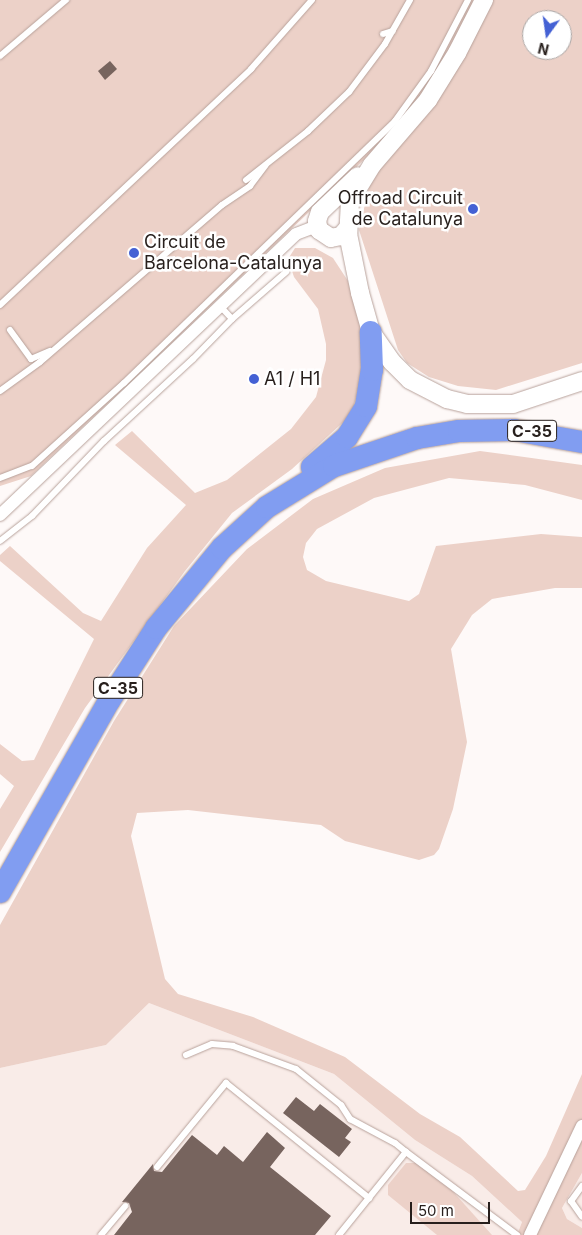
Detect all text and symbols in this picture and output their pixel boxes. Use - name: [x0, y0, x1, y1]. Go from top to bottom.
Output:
- north arrow: [522, 10, 572, 60]
- text: N: [536, 40, 551, 59]
- place label: Offroad Circuit de Catalunya: [338, 188, 463, 230]
- marker: Offroad Circuit de Catalunya: [467, 203, 479, 215]
- place label: Circuit de Barcelona-Catalunya: [144, 232, 322, 274]
- marker: Circuit de Barcelona-Catalunya: [128, 247, 140, 259]
- place label: A1 / H1: [264, 368, 320, 390]
- marker: A1 / H1: [248, 373, 260, 385]
- road number: C-35: [507, 418, 557, 444]
- road number: C-35: [93, 674, 143, 701]
- scale bar: [412, 1192, 492, 1224]
- text: 50 m: [418, 1201, 454, 1220]

